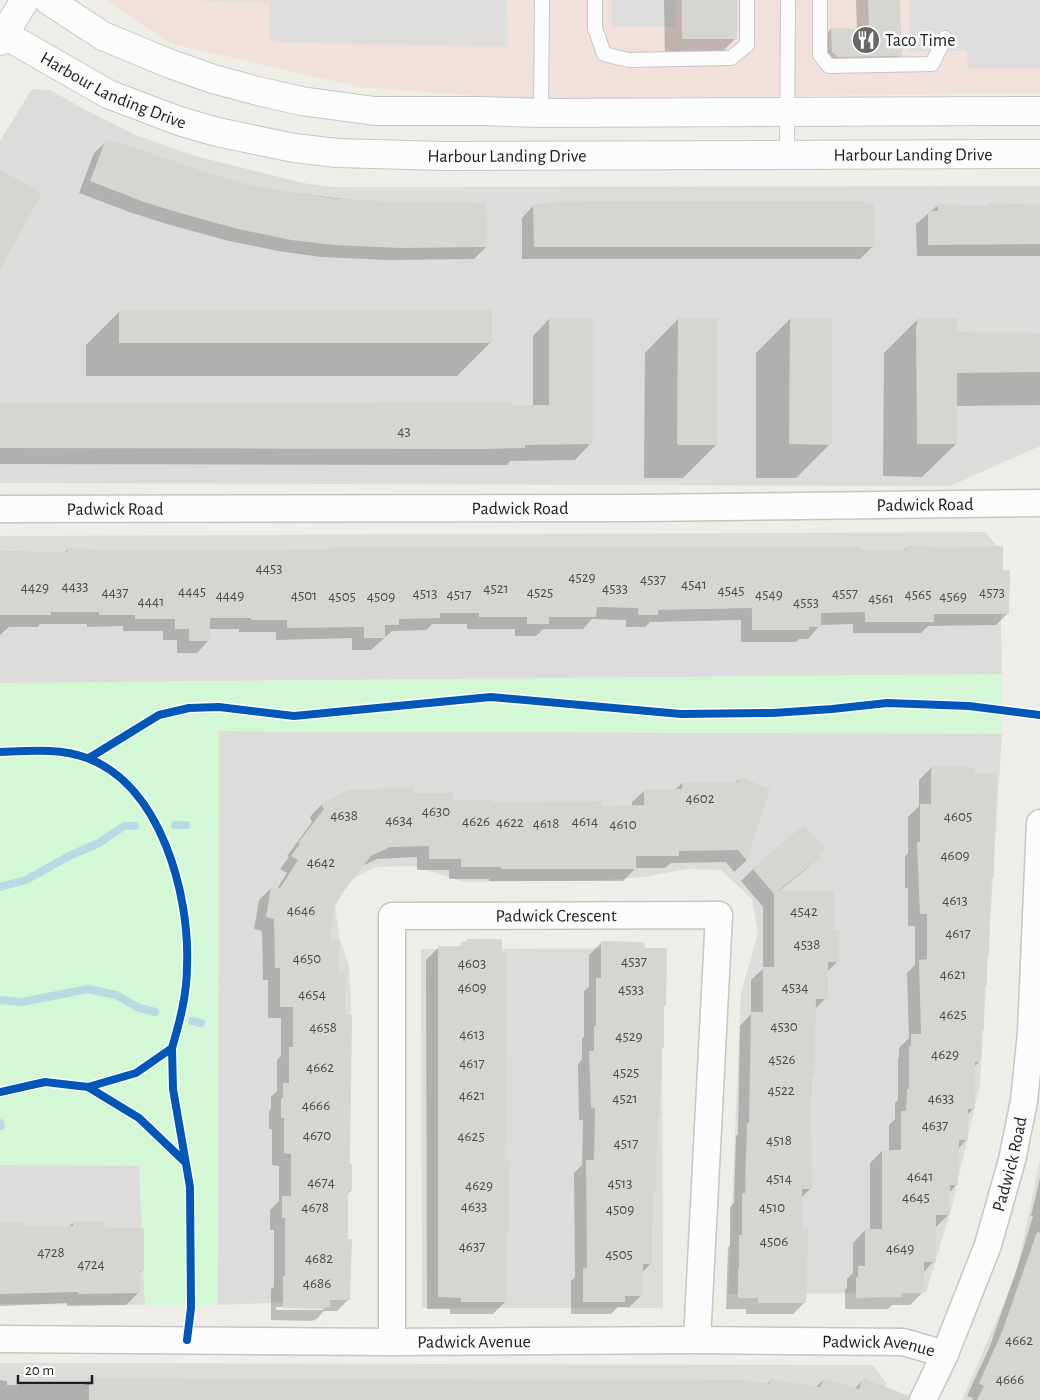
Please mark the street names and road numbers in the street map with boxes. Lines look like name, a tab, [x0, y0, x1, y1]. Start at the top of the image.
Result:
street label: Harbour Landing Drive	[37, 49, 188, 133]
street label: Harbour Landing Drive	[833, 146, 993, 165]
street label: Harbour Landing Drive	[427, 147, 587, 166]
street label: Padwick Road	[876, 496, 974, 515]
street label: Padwick Road	[471, 500, 569, 518]
street label: Padwick Road	[66, 501, 164, 519]
street label: Padwick Crescent	[495, 907, 617, 926]
street label: Padwick Road	[990, 1115, 1031, 1214]
street label: Padwick Avenue	[417, 1333, 531, 1352]
street label: Padwick Avenue	[822, 1333, 937, 1361]

